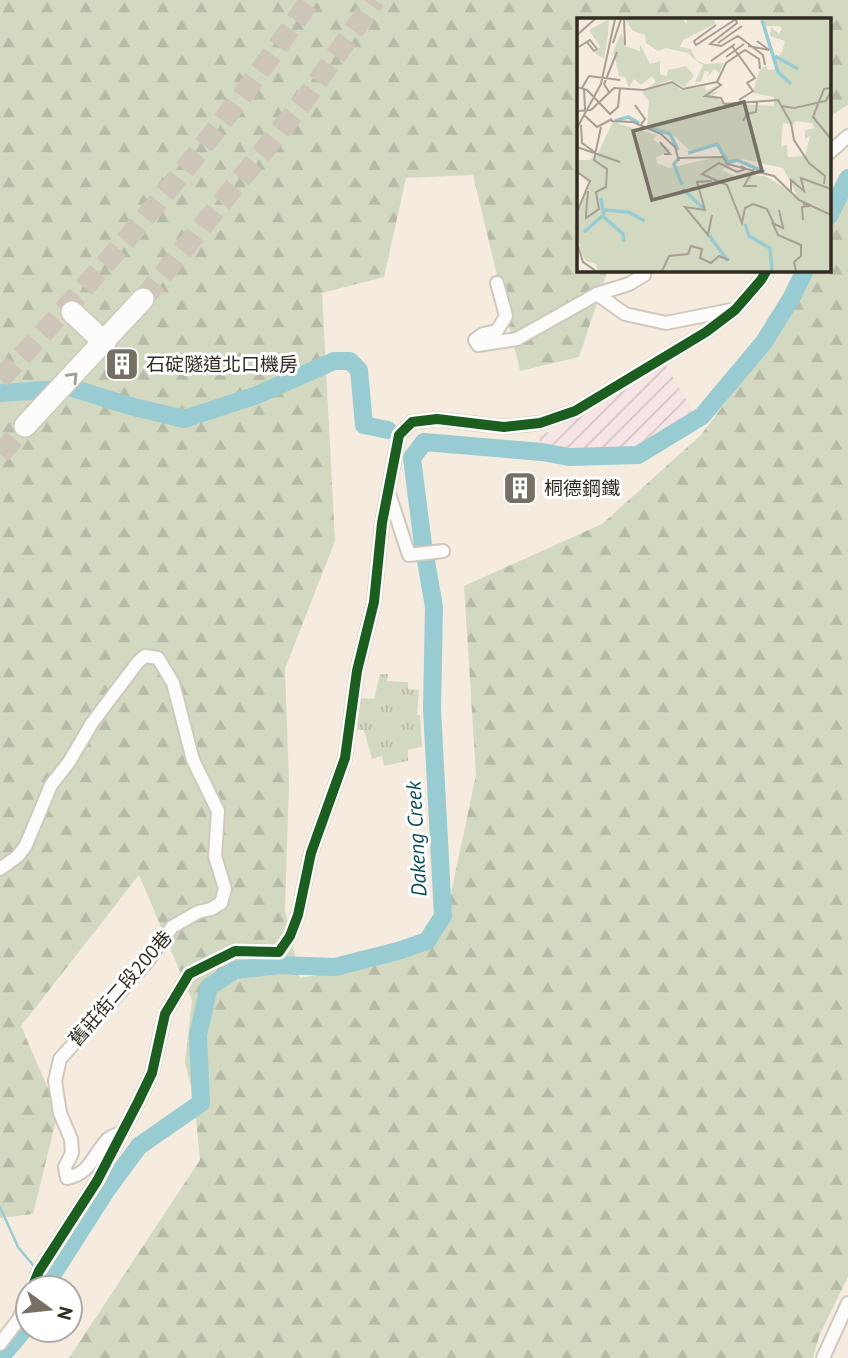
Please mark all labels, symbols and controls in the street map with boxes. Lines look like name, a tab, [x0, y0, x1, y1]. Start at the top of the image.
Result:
inset map	[577, 18, 830, 271]
building icon: 石碇隧道北口機房	[103, 345, 141, 383]
place label: 石碇隧道北口機房	[146, 352, 298, 376]
one-way arrow	[64, 372, 77, 385]
building icon: 桐德鋼鐵	[501, 469, 539, 507]
place label: 桐德鋼鐵	[544, 476, 620, 500]
water label: Dakeng Creek	[399, 779, 433, 897]
street label: 舊莊街二段200巷	[63, 925, 177, 1051]
north arrow	[14, 1274, 84, 1344]
text: N	[52, 1304, 79, 1323]

